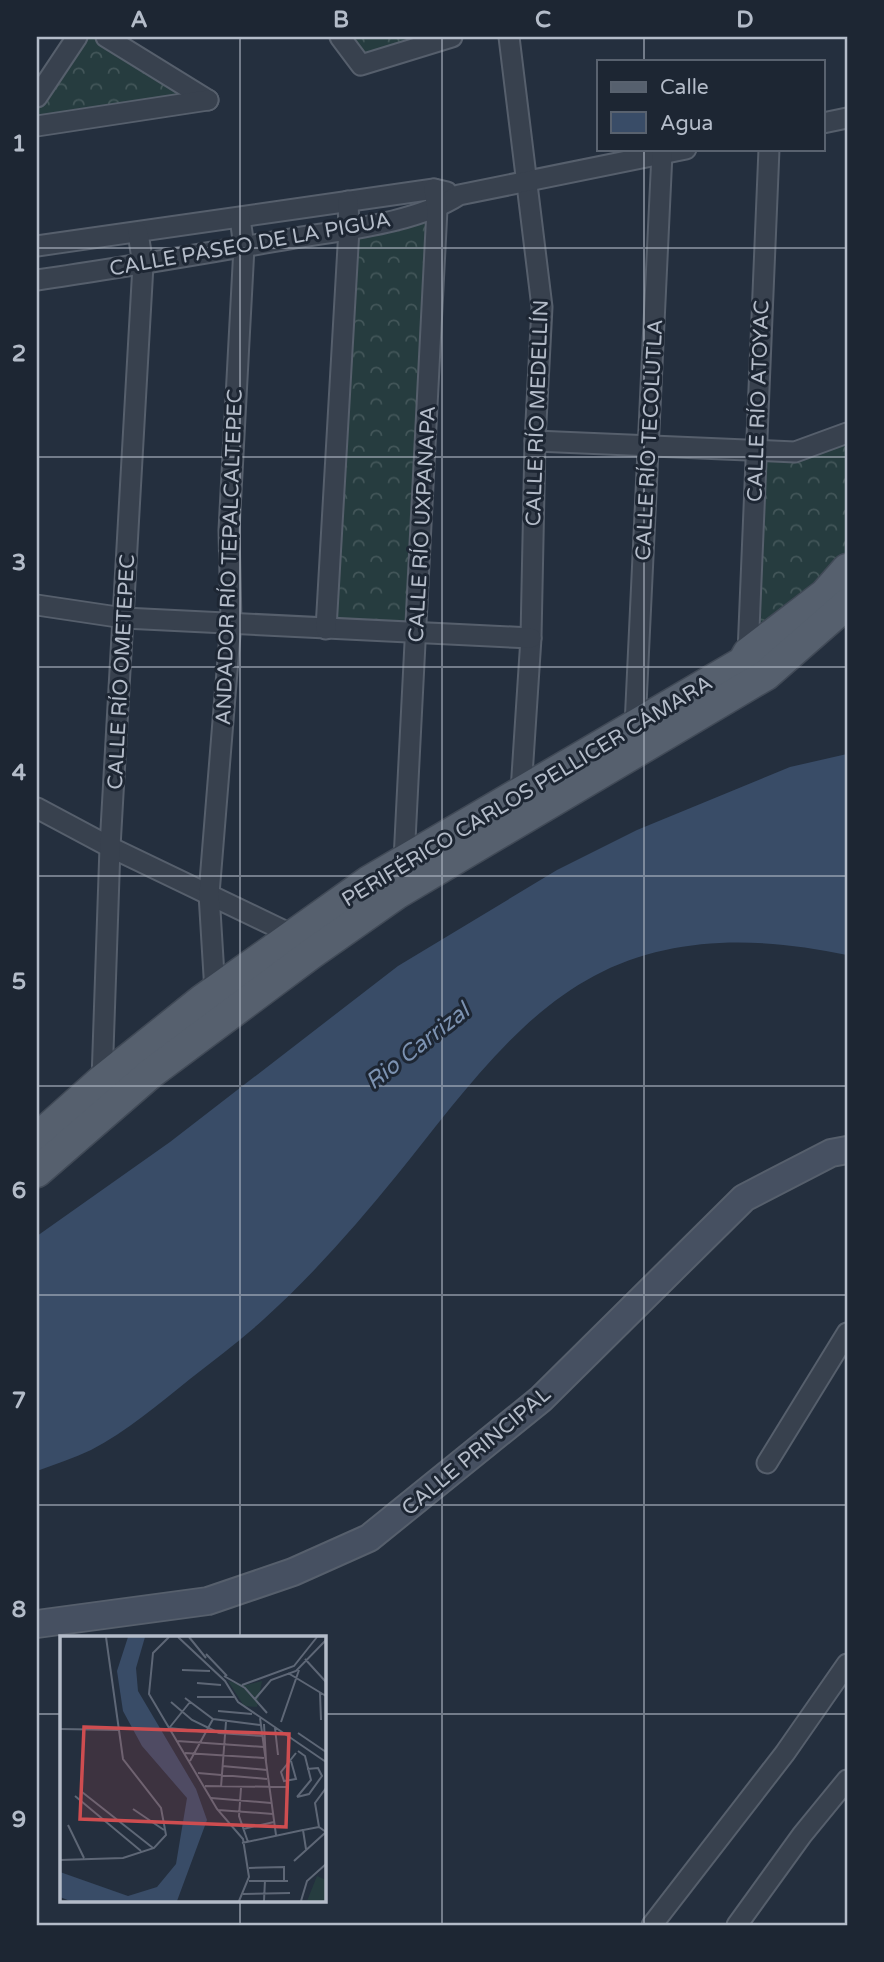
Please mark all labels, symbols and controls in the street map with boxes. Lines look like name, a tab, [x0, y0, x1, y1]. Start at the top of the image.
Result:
text: A	[130, 6, 148, 34]
text: B	[333, 6, 349, 34]
text: C	[535, 6, 551, 34]
text: D	[736, 6, 754, 34]
legend	[597, 60, 824, 150]
text: Calle	[660, 75, 709, 100]
text: Agua	[660, 111, 713, 136]
text: 1	[12, 130, 26, 158]
street label: CALLE PASEO DE LA PIGUA	[107, 207, 393, 282]
street label: CALLE RÍO MEDELLÍN	[521, 299, 554, 527]
street label: CALLE RÍO ATOYAC	[742, 300, 775, 502]
street label: CALLE RÍO TECOLUTLA	[631, 319, 668, 561]
text: 2	[12, 340, 26, 368]
street label: ANDADOR RÍO TEPALCALTEPEC	[211, 388, 248, 726]
street label: CALLE RÍO UXPANAPA	[404, 405, 441, 643]
text: 3	[12, 549, 26, 577]
street label: CALLE RÍO OMETEPEC	[103, 554, 140, 790]
street label: PERIFÉRICO CARLOS PELLICER CÁMARA	[337, 671, 717, 912]
text: 4	[12, 759, 27, 787]
text: 5	[12, 968, 26, 996]
water label: Rio Carrizal	[360, 996, 477, 1096]
text: 6	[12, 1177, 26, 1205]
street label: CALLE PRINCIPAL	[397, 1382, 556, 1521]
text: 7	[12, 1387, 26, 1415]
text: 8	[12, 1596, 26, 1624]
inset map	[60, 1636, 326, 1902]
text: 9	[12, 1806, 26, 1834]

